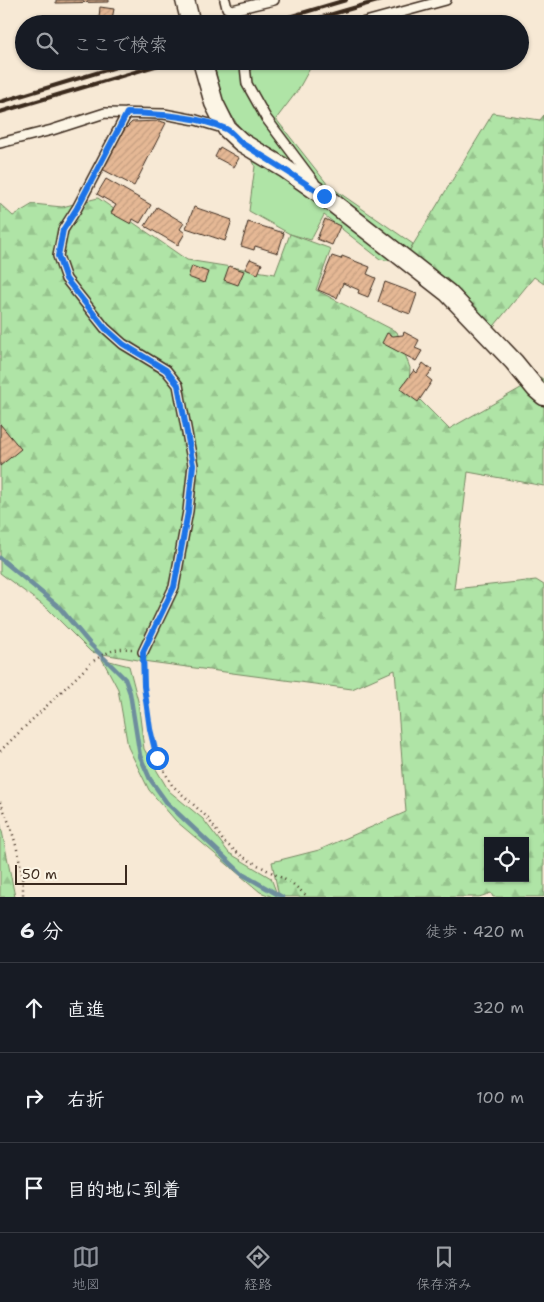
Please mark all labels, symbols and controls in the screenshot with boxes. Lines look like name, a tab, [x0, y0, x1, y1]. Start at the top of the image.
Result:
search box	[15, 15, 529, 70]
icon: search	[33, 29, 61, 57]
text: ここで検索	[73, 32, 168, 57]
route end	[313, 185, 336, 208]
route start	[146, 747, 169, 770]
map controls	[484, 837, 529, 882]
button: locate	[484, 837, 529, 882]
scale bar	[15, 862, 128, 885]
text: 50 m	[22, 865, 57, 883]
text: 6 分	[20, 917, 63, 945]
text: 徒歩 · 420 m	[425, 921, 524, 942]
icon: ahead	[20, 994, 48, 1022]
text: 直進	[67, 997, 105, 1022]
text: 320 m	[473, 997, 524, 1018]
icon: right	[20, 1084, 48, 1112]
text: 右折	[67, 1087, 105, 1112]
text: 100 m	[476, 1087, 524, 1108]
icon: arrive	[20, 1174, 48, 1202]
text: 目的地に到着	[67, 1177, 181, 1202]
tab: 地図	[72, 1243, 100, 1293]
tab: 経路	[244, 1243, 272, 1293]
tab: 保存済み	[416, 1243, 472, 1293]

